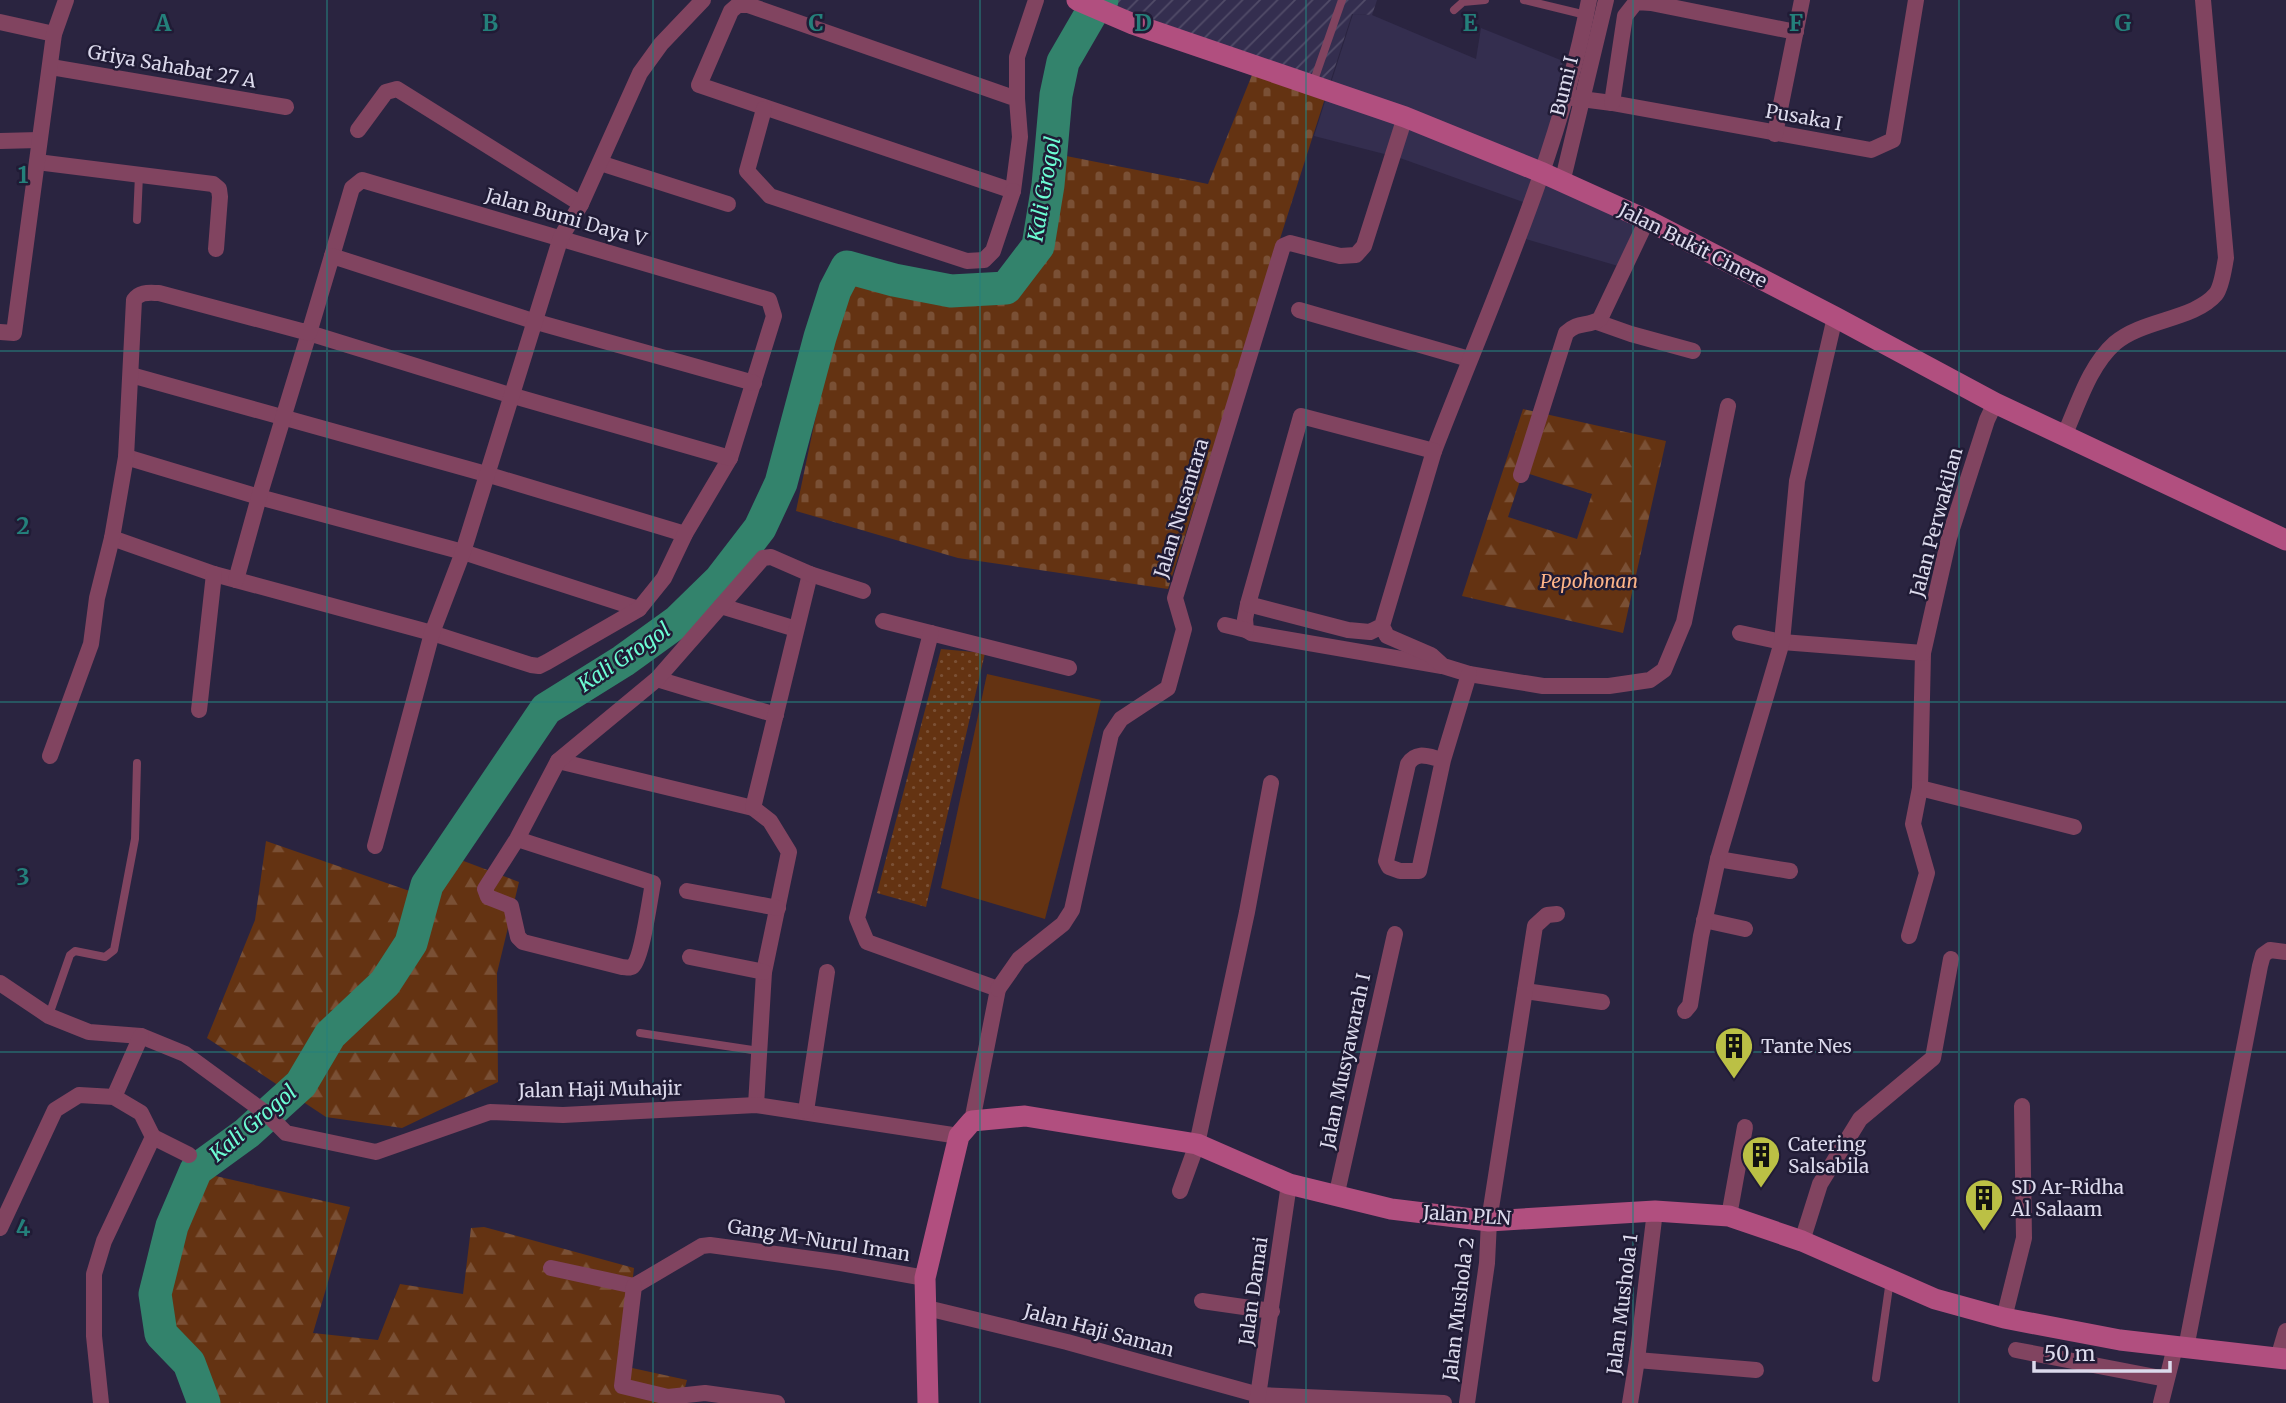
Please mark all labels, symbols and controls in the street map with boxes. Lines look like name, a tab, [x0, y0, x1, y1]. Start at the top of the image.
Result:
text: A	[154, 8, 172, 37]
text: B	[482, 8, 498, 37]
text: C	[808, 8, 824, 37]
text: D	[1134, 8, 1152, 37]
text: E	[1462, 8, 1478, 37]
text: F	[1789, 8, 1803, 37]
text: G	[2115, 8, 2132, 37]
street label: Griya Sahabat 27 A	[86, 39, 259, 93]
street label: Bumi I	[1545, 53, 1583, 119]
street label: Pusaka I	[1764, 98, 1844, 136]
water label: Kali Grogol	[1021, 135, 1066, 244]
text: 1	[18, 160, 29, 189]
street label: Jalan Bumi Daya V	[482, 182, 651, 252]
street label: Jalan Bukit Cinere	[1614, 197, 1771, 293]
street label: Jalan Nusantara	[1148, 435, 1214, 582]
street label: Jalan Perwakilan	[1904, 444, 1968, 600]
text: 2	[16, 511, 30, 540]
park label: Pepohonan	[1540, 569, 1638, 593]
water label: Kali Grogol	[572, 616, 675, 698]
text: 3	[16, 862, 30, 891]
street label: Jalan Musyawarah I	[1314, 971, 1375, 1152]
building icon: Tante Nes	[1713, 1025, 1755, 1080]
place label: Tante Nes	[1761, 1034, 1852, 1058]
street label: Jalan Haji Muhajir	[517, 1076, 683, 1102]
water label: Kali Grogol	[203, 1079, 302, 1168]
place label: Catering Salsabila	[1788, 1132, 1869, 1178]
building icon: Catering Salsabila	[1740, 1134, 1782, 1189]
place label: SD Ar-Ridha Al Salaam	[2010, 1175, 2124, 1221]
building icon: SD Ar-Ridha Al Salaam	[1963, 1177, 2005, 1232]
street label: Jalan PLN	[1421, 1200, 1512, 1230]
text: 4	[16, 1213, 31, 1242]
street label: Gang M-Nurul Iman	[726, 1214, 912, 1266]
street label: Jalan Mushola 1	[1601, 1232, 1643, 1377]
street label: Jalan Damai	[1233, 1235, 1273, 1348]
street label: Jalan Mushola 2	[1437, 1236, 1479, 1383]
street label: Jalan Haji Saman	[1020, 1298, 1177, 1362]
scale bar	[2034, 1330, 2170, 1374]
text: 50 m	[2044, 1340, 2095, 1367]

